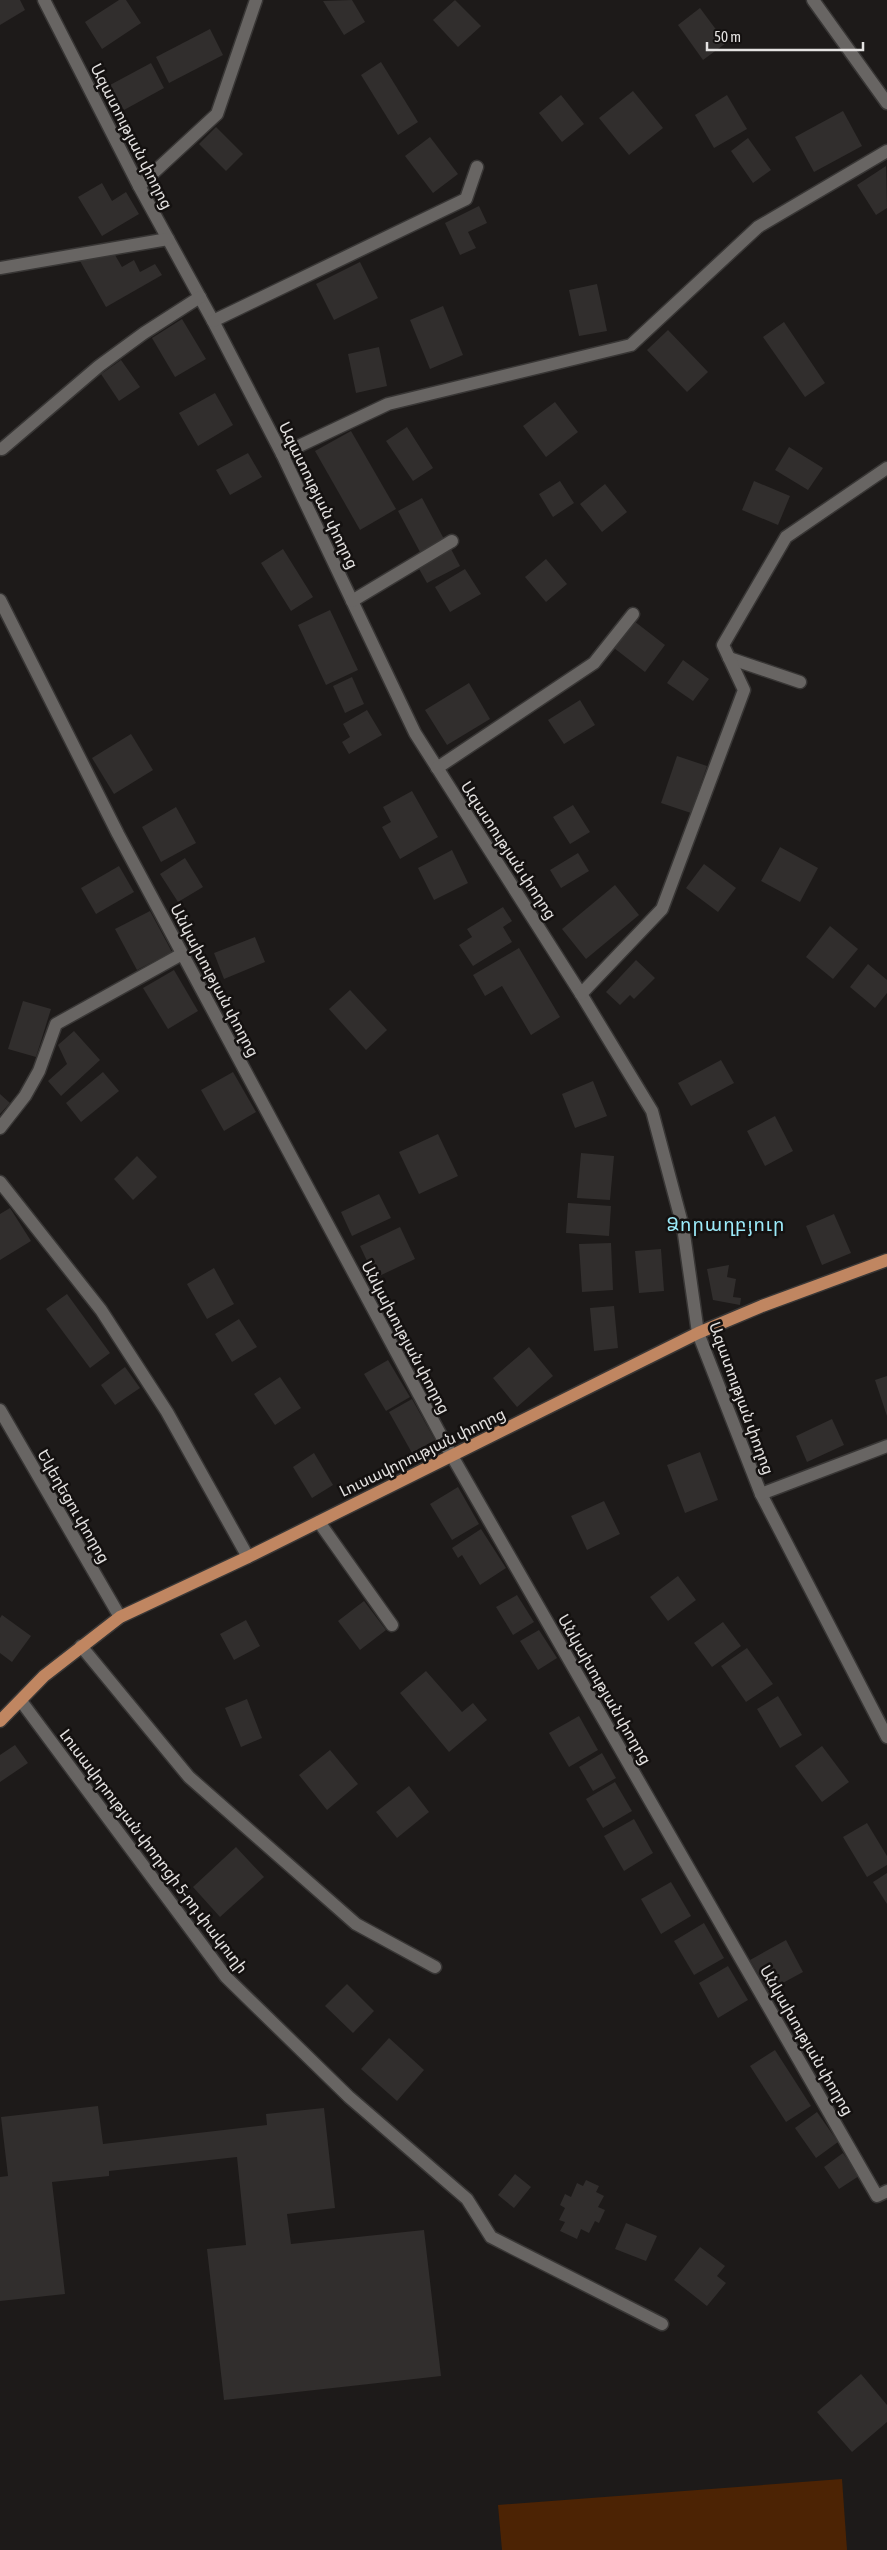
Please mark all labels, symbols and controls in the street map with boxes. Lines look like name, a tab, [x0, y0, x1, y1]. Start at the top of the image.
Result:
scale bar	[707, 20, 863, 52]
text: 50 m	[714, 28, 741, 45]
street label: Ազատության փողոց	[87, 60, 177, 212]
street label: Ազատության փողոց	[275, 419, 362, 572]
street label: Ազատության փողոց	[457, 778, 560, 923]
street label: Անկախության փողոց	[166, 900, 263, 1060]
district label: Ձորաղբյուր	[667, 1213, 785, 1236]
street label: Անկախության փողոց	[357, 1257, 454, 1417]
street label: Ազատության փողոց	[705, 1319, 778, 1477]
street label: Լուսավորության փողոց	[336, 1404, 508, 1501]
street label: Եկեղեցու փողոց	[33, 1446, 114, 1567]
street label: Անկախության փողոց	[554, 1611, 655, 1768]
street label: Լուսավորության փողոցի 5-րդ փակուղի	[56, 1725, 252, 1977]
street label: Անկախության փողոց	[756, 1962, 857, 2119]

